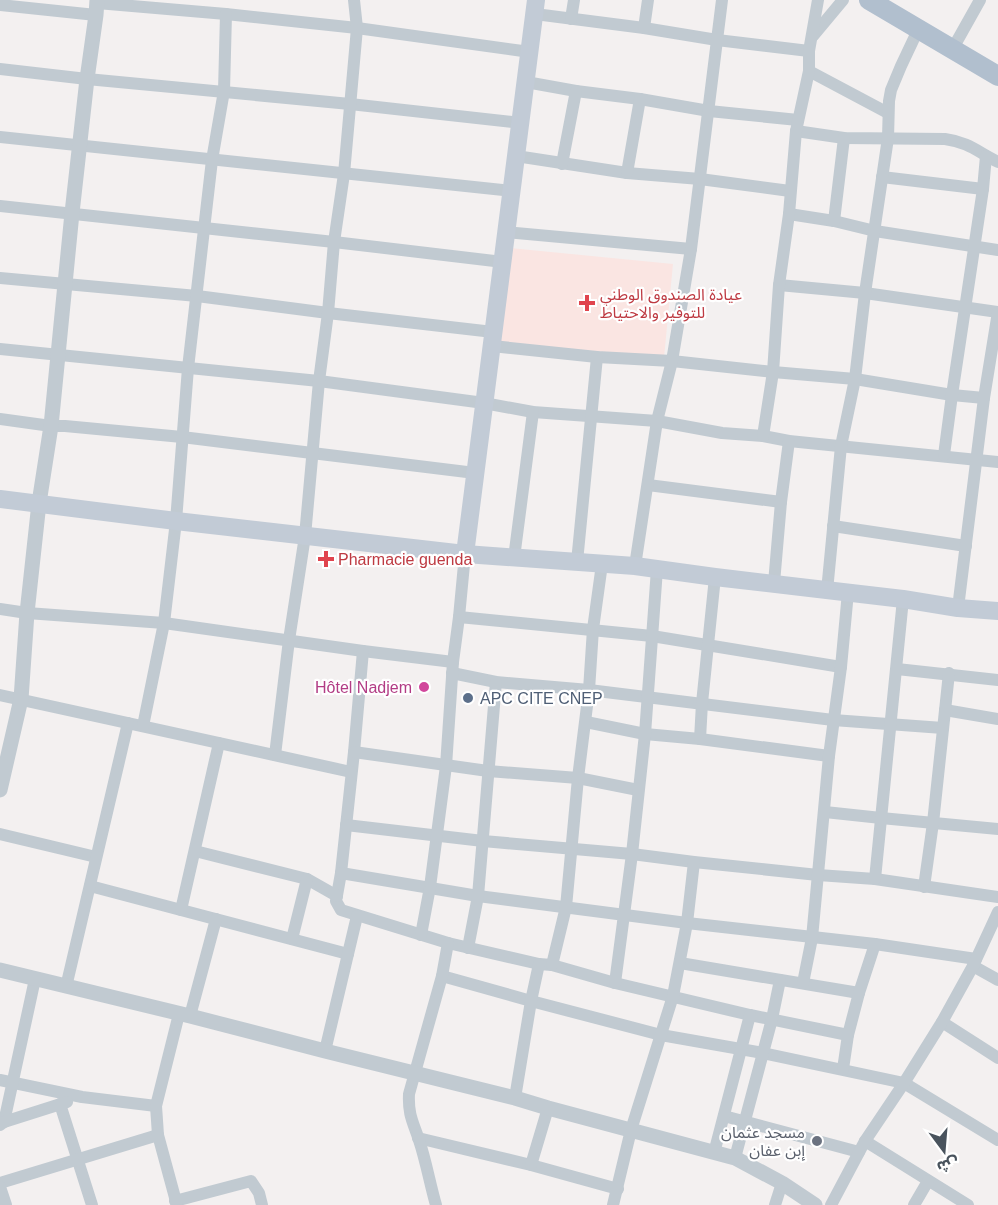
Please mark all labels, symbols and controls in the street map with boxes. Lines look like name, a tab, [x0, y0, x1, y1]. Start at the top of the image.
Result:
place label: عيادة الصندوق الوطني للتوفير والاحتياط	[600, 286, 742, 322]
marker: عيادة الصندوق الوطني للتوفير والاحتياط	[578, 294, 596, 312]
place label: Pharmacie guenda	[338, 551, 472, 568]
marker: Pharmacie guenda	[319, 552, 333, 566]
place label: Hôtel Nadjem	[315, 679, 412, 696]
marker: Hôtel Nadjem	[417, 680, 431, 694]
place label: APC CITE CNEP	[480, 690, 603, 707]
marker: APC CITE CNEP	[461, 691, 475, 705]
north arrow	[914, 1121, 974, 1181]
place label: مسجد عثمان إبن عفان	[721, 1124, 806, 1161]
marker: مسجد عثمان إبن عفان	[810, 1134, 824, 1148]
text: ش	[935, 1153, 961, 1176]

